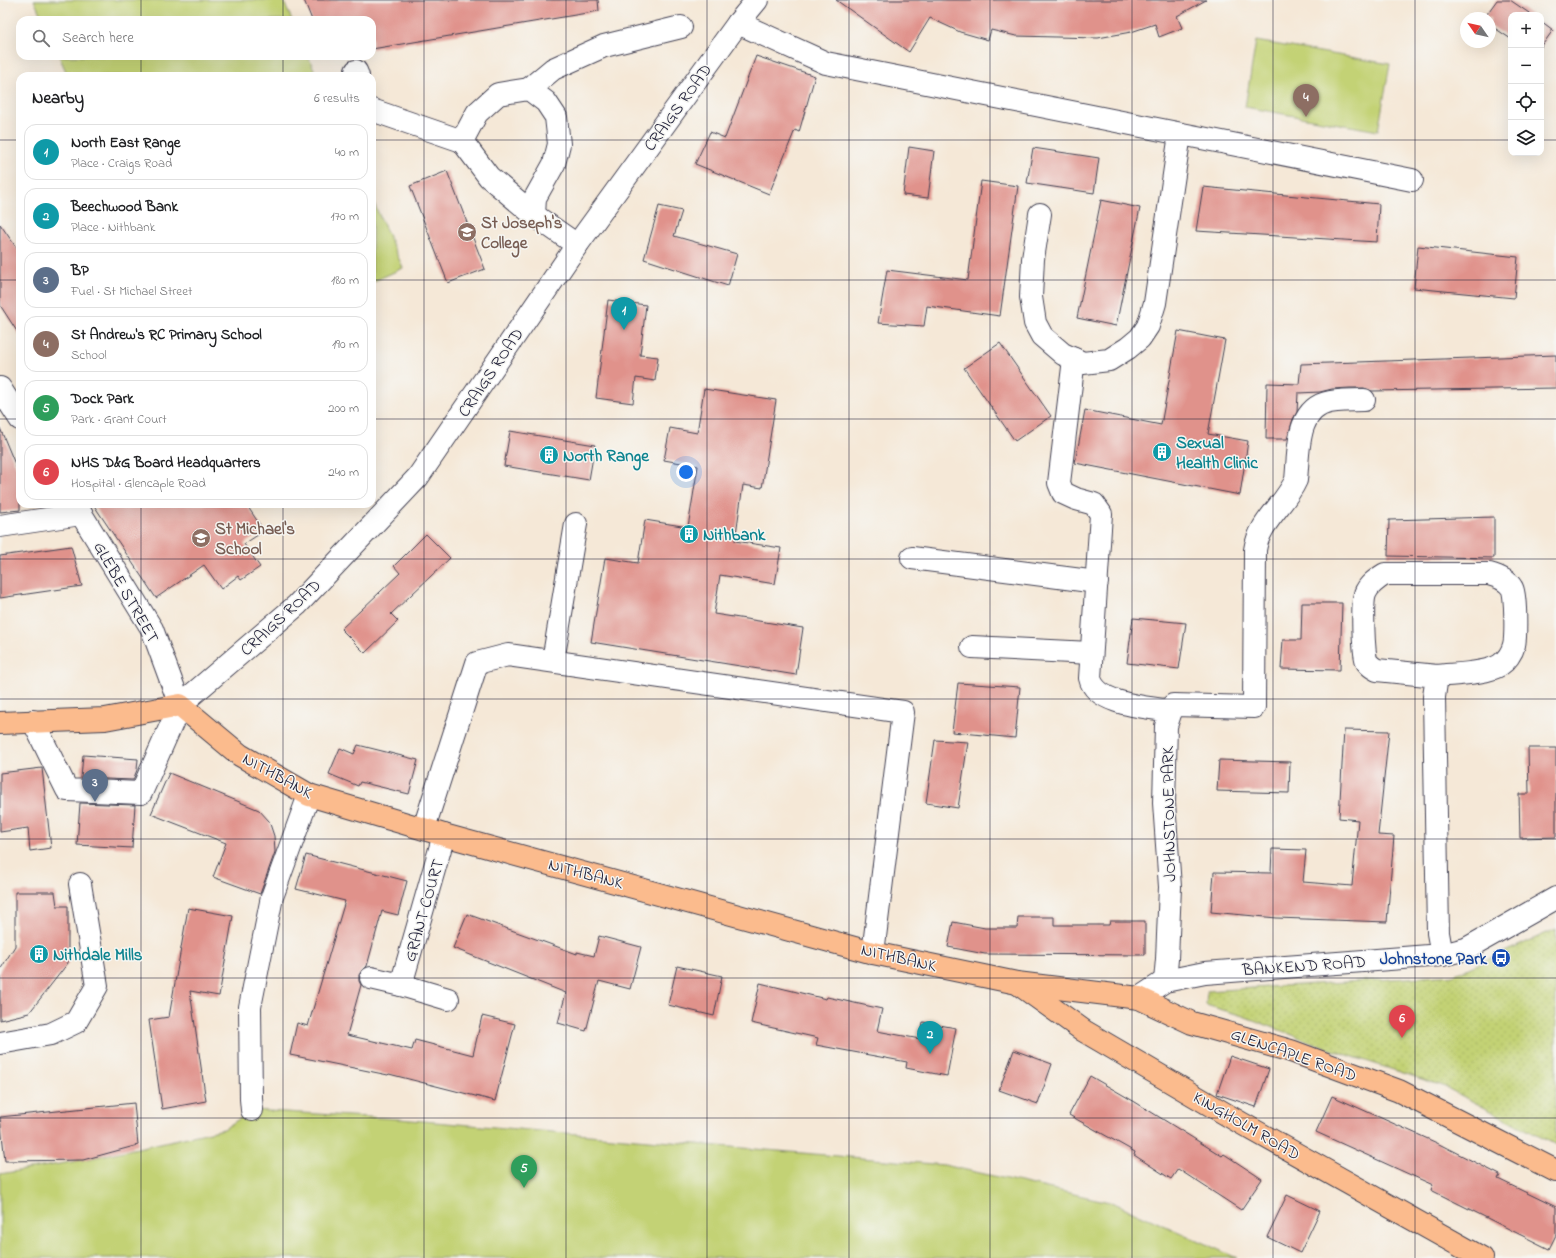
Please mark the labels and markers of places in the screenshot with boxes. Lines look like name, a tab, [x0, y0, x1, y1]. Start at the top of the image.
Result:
pin: 4	[1293, 84, 1319, 117]
place label: St Joseph's College	[481, 211, 563, 258]
school or university icon: St Joseph's College	[456, 221, 478, 243]
pin: 1	[611, 297, 637, 330]
place label: Sexual Health Clinic	[1176, 431, 1258, 476]
building icon: Sexual Health Clinic	[1151, 441, 1173, 463]
building icon: North Range	[538, 444, 560, 466]
place label: North Range	[563, 444, 650, 471]
place label: St Michael's School	[215, 517, 295, 562]
building icon: Nithbank	[678, 523, 700, 545]
place label: Nithbank	[703, 523, 766, 548]
school or university icon: St Michael's School	[190, 527, 212, 549]
pin: 3	[82, 769, 108, 802]
building icon: Nithdale Mills	[28, 943, 50, 965]
place label: Nithdale Mills	[53, 943, 143, 968]
place label: Johnstone Park	[1380, 947, 1488, 972]
bus stop icon: Johnstone Park	[1490, 947, 1512, 969]
pin: 6	[1389, 1005, 1415, 1038]
pin: 2	[917, 1021, 943, 1054]
pin: 5	[511, 1155, 537, 1188]

